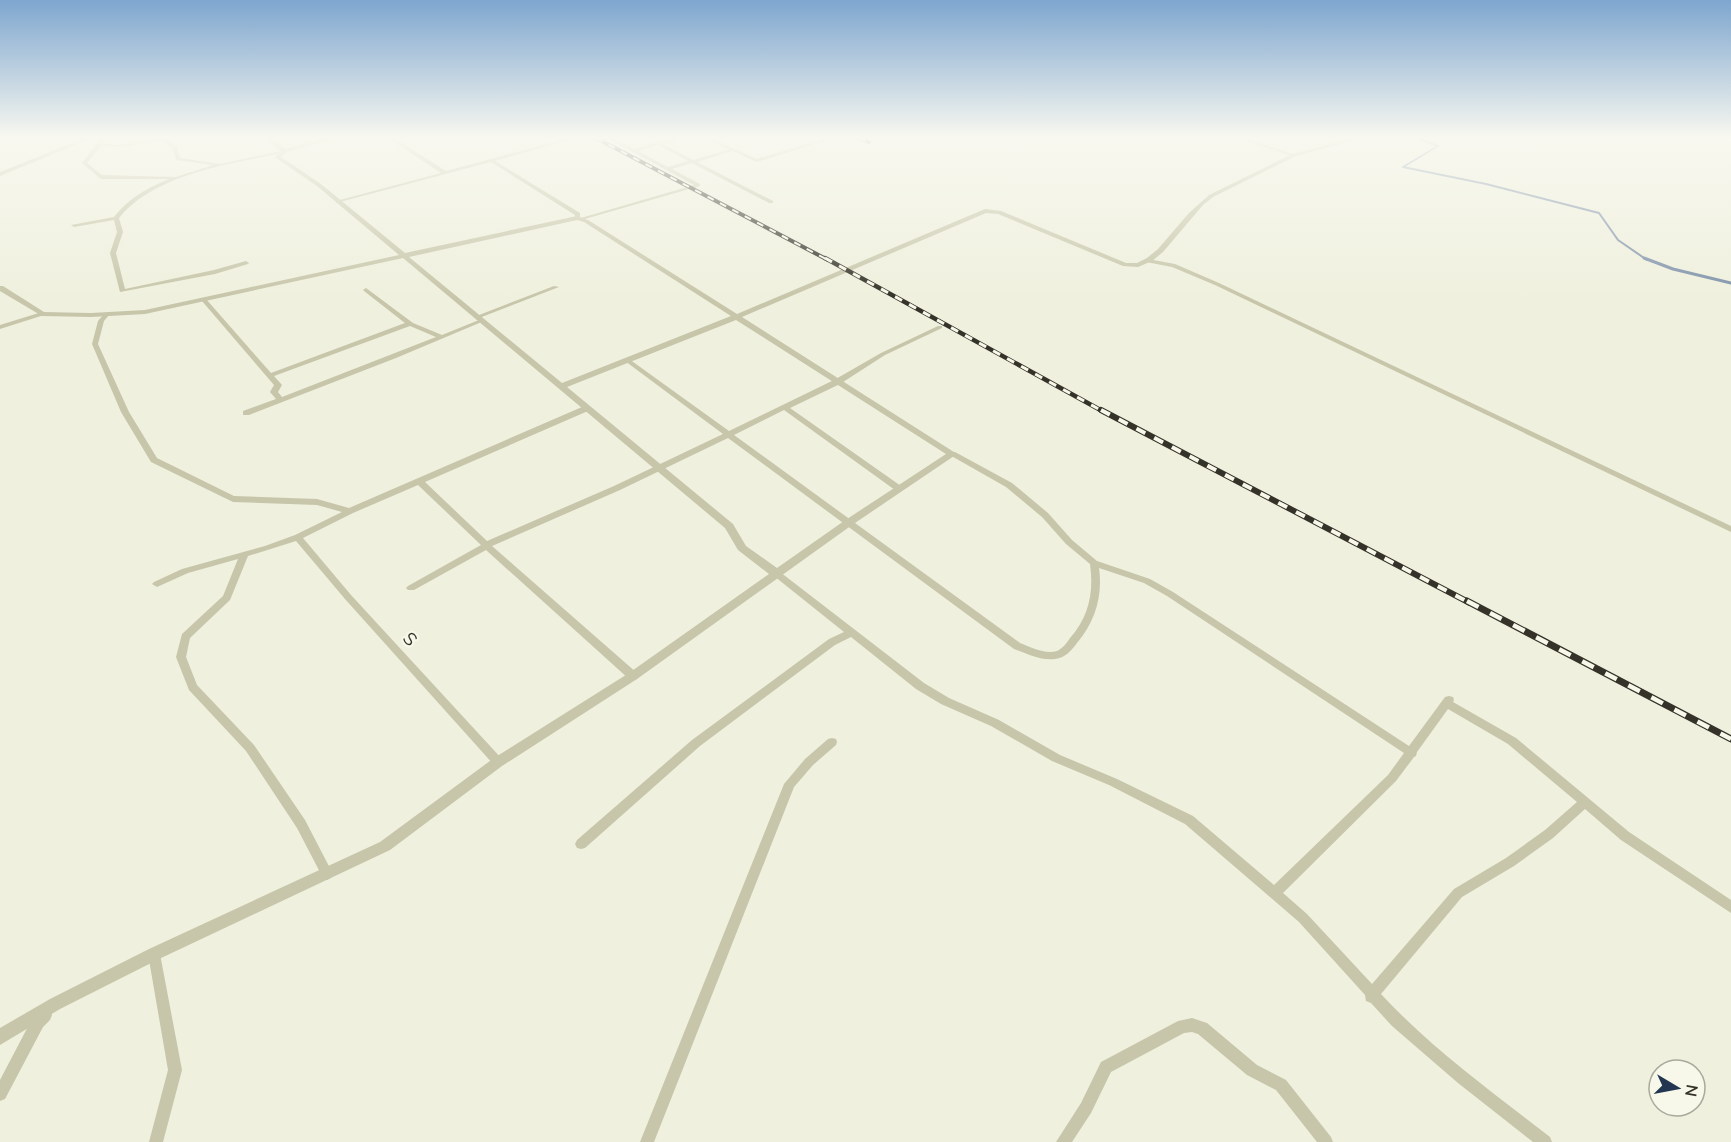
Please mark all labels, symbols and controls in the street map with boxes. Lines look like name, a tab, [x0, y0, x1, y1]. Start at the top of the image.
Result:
street label: S	[397, 627, 423, 651]
north arrow	[1647, 1058, 1707, 1118]
text: N	[1679, 1083, 1703, 1098]

